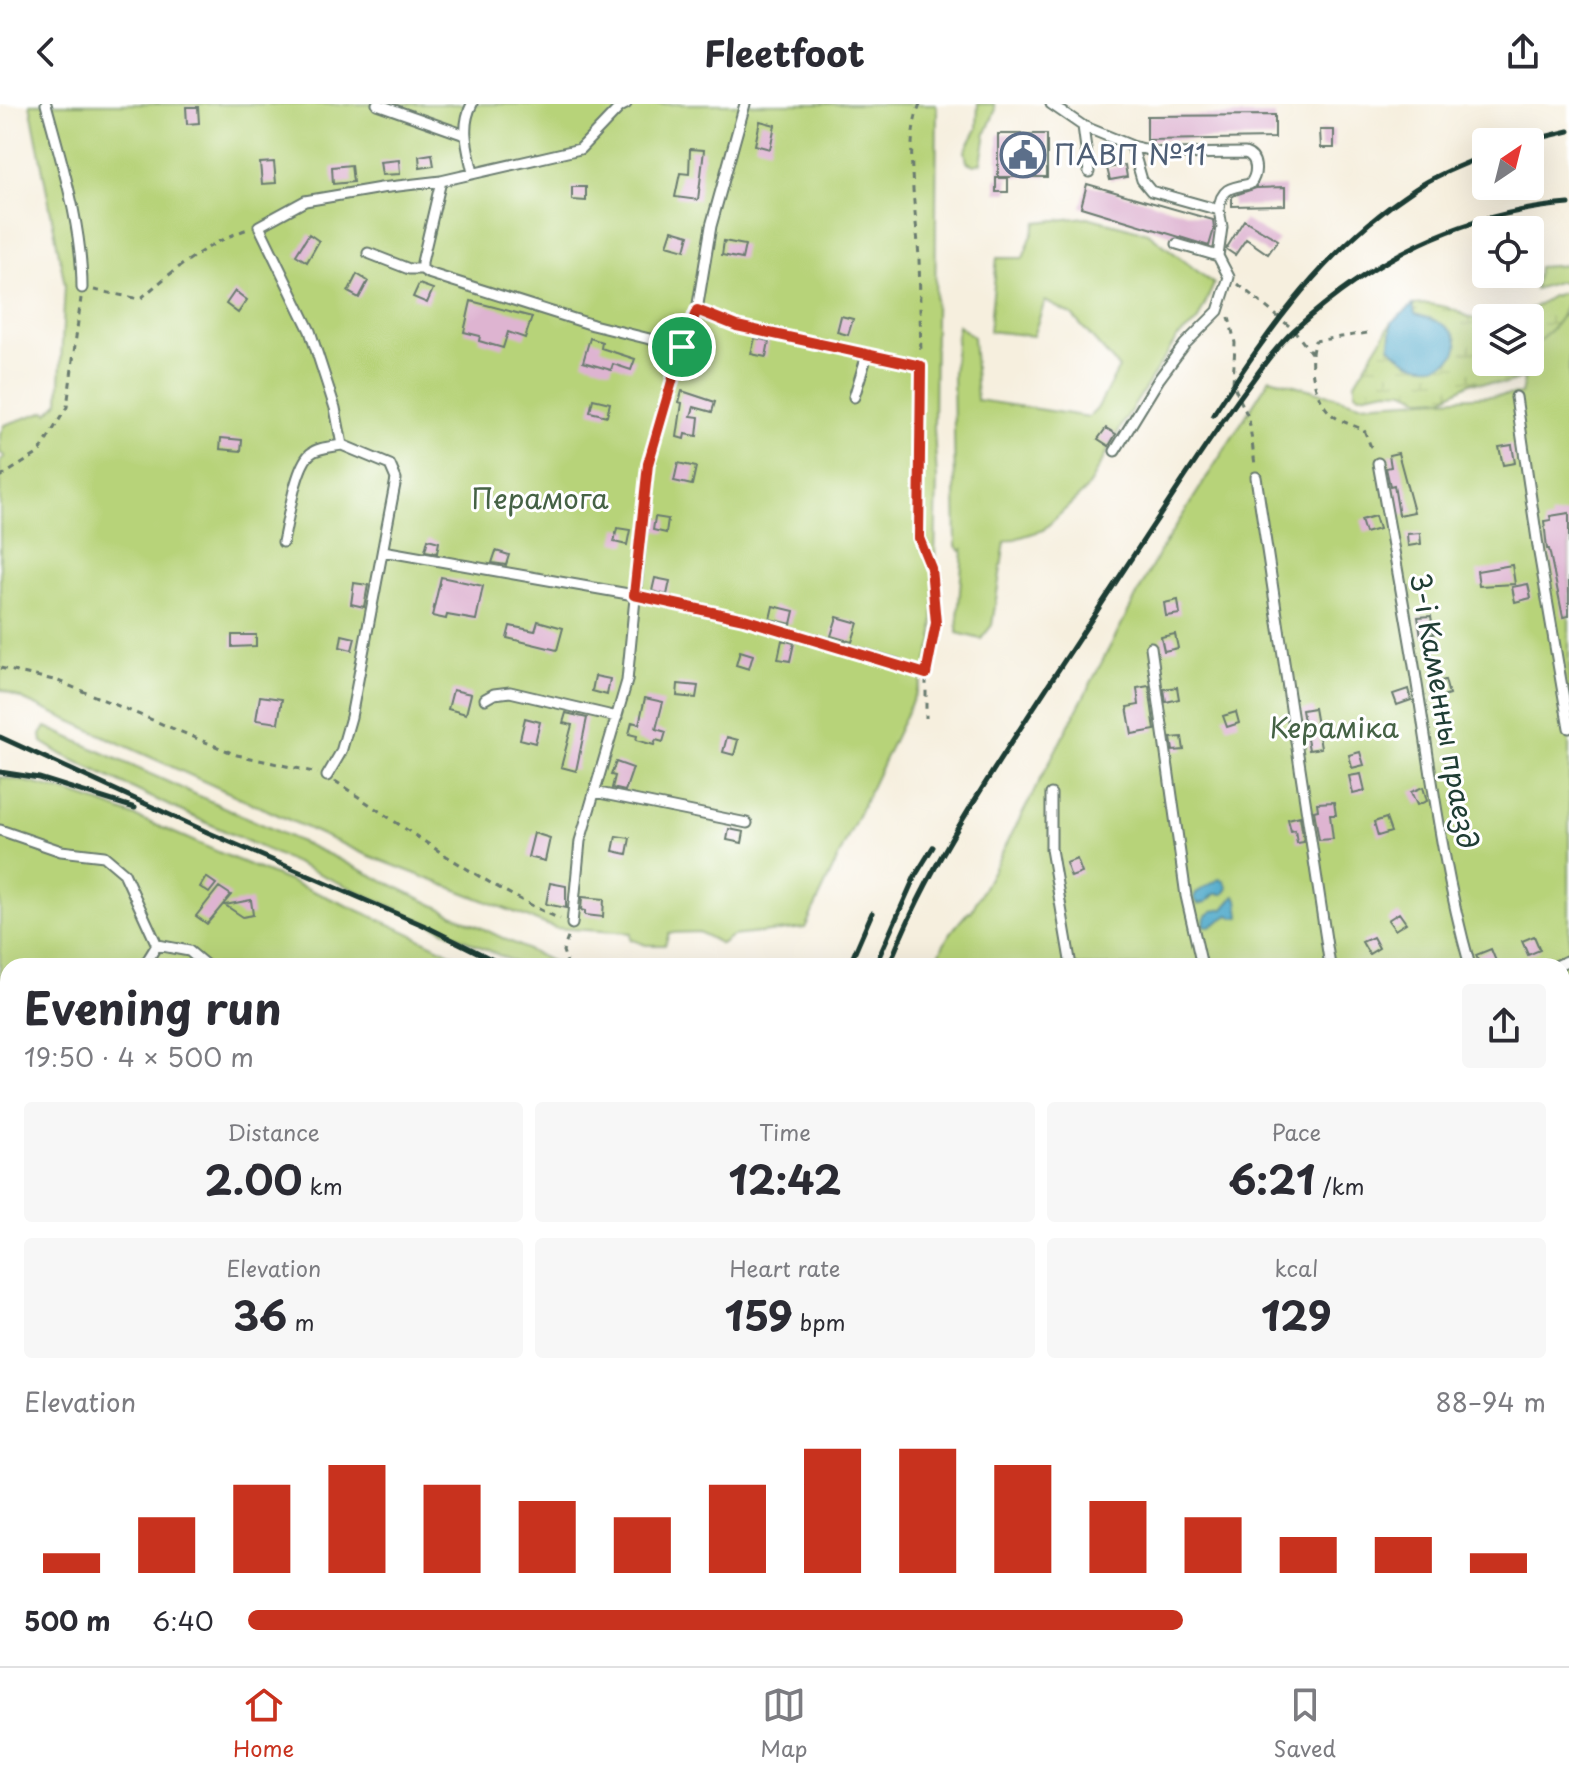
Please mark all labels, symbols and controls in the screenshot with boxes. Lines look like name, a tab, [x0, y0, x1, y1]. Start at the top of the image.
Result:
text: Fleetfoot	[704, 25, 865, 79]
icon: back	[24, 30, 68, 74]
icon: share	[1501, 30, 1545, 74]
north arrow	[1472, 128, 1544, 200]
map controls	[1472, 128, 1544, 376]
public building icon: ПАВП №11	[999, 131, 1047, 179]
place label: ПАВП №11	[1054, 132, 1206, 175]
button: locate	[1472, 216, 1544, 288]
button: layers	[1472, 304, 1544, 376]
pin	[648, 313, 716, 381]
icon: arrive	[660, 325, 704, 369]
park label: Перамога	[471, 476, 609, 519]
street label: 3-і Каменны праезд	[1400, 569, 1491, 852]
park label: Кераміка	[1269, 705, 1399, 748]
text: Evening run	[24, 974, 282, 1040]
button: share	[1462, 984, 1546, 1068]
text: 19:50 · 4 × 500 m	[24, 1037, 254, 1076]
text: Distance	[228, 1115, 320, 1148]
text: Time	[759, 1115, 811, 1148]
text: Pace	[1272, 1115, 1321, 1148]
text: 2.00	[205, 1148, 302, 1209]
text: 12:42	[728, 1148, 842, 1209]
text: 6:21	[1228, 1148, 1315, 1209]
text: km	[302, 1169, 343, 1202]
text: /km	[1315, 1169, 1365, 1202]
text: Elevation	[226, 1251, 321, 1284]
text: Heart rate	[729, 1251, 841, 1284]
text: kcal	[1274, 1251, 1318, 1284]
text: 36	[233, 1284, 287, 1345]
text: 159	[725, 1284, 793, 1345]
text: 129	[1261, 1284, 1332, 1345]
text: m	[287, 1305, 314, 1338]
text: bpm	[793, 1305, 845, 1338]
text: Elevation	[24, 1382, 136, 1421]
text: 88–94 m	[1436, 1382, 1546, 1421]
text: 500 m	[24, 1601, 110, 1640]
text: 6:40	[152, 1601, 214, 1640]
tab: Home	[233, 1683, 294, 1764]
tab: Map	[760, 1683, 807, 1764]
tab: Saved	[1273, 1683, 1336, 1764]

